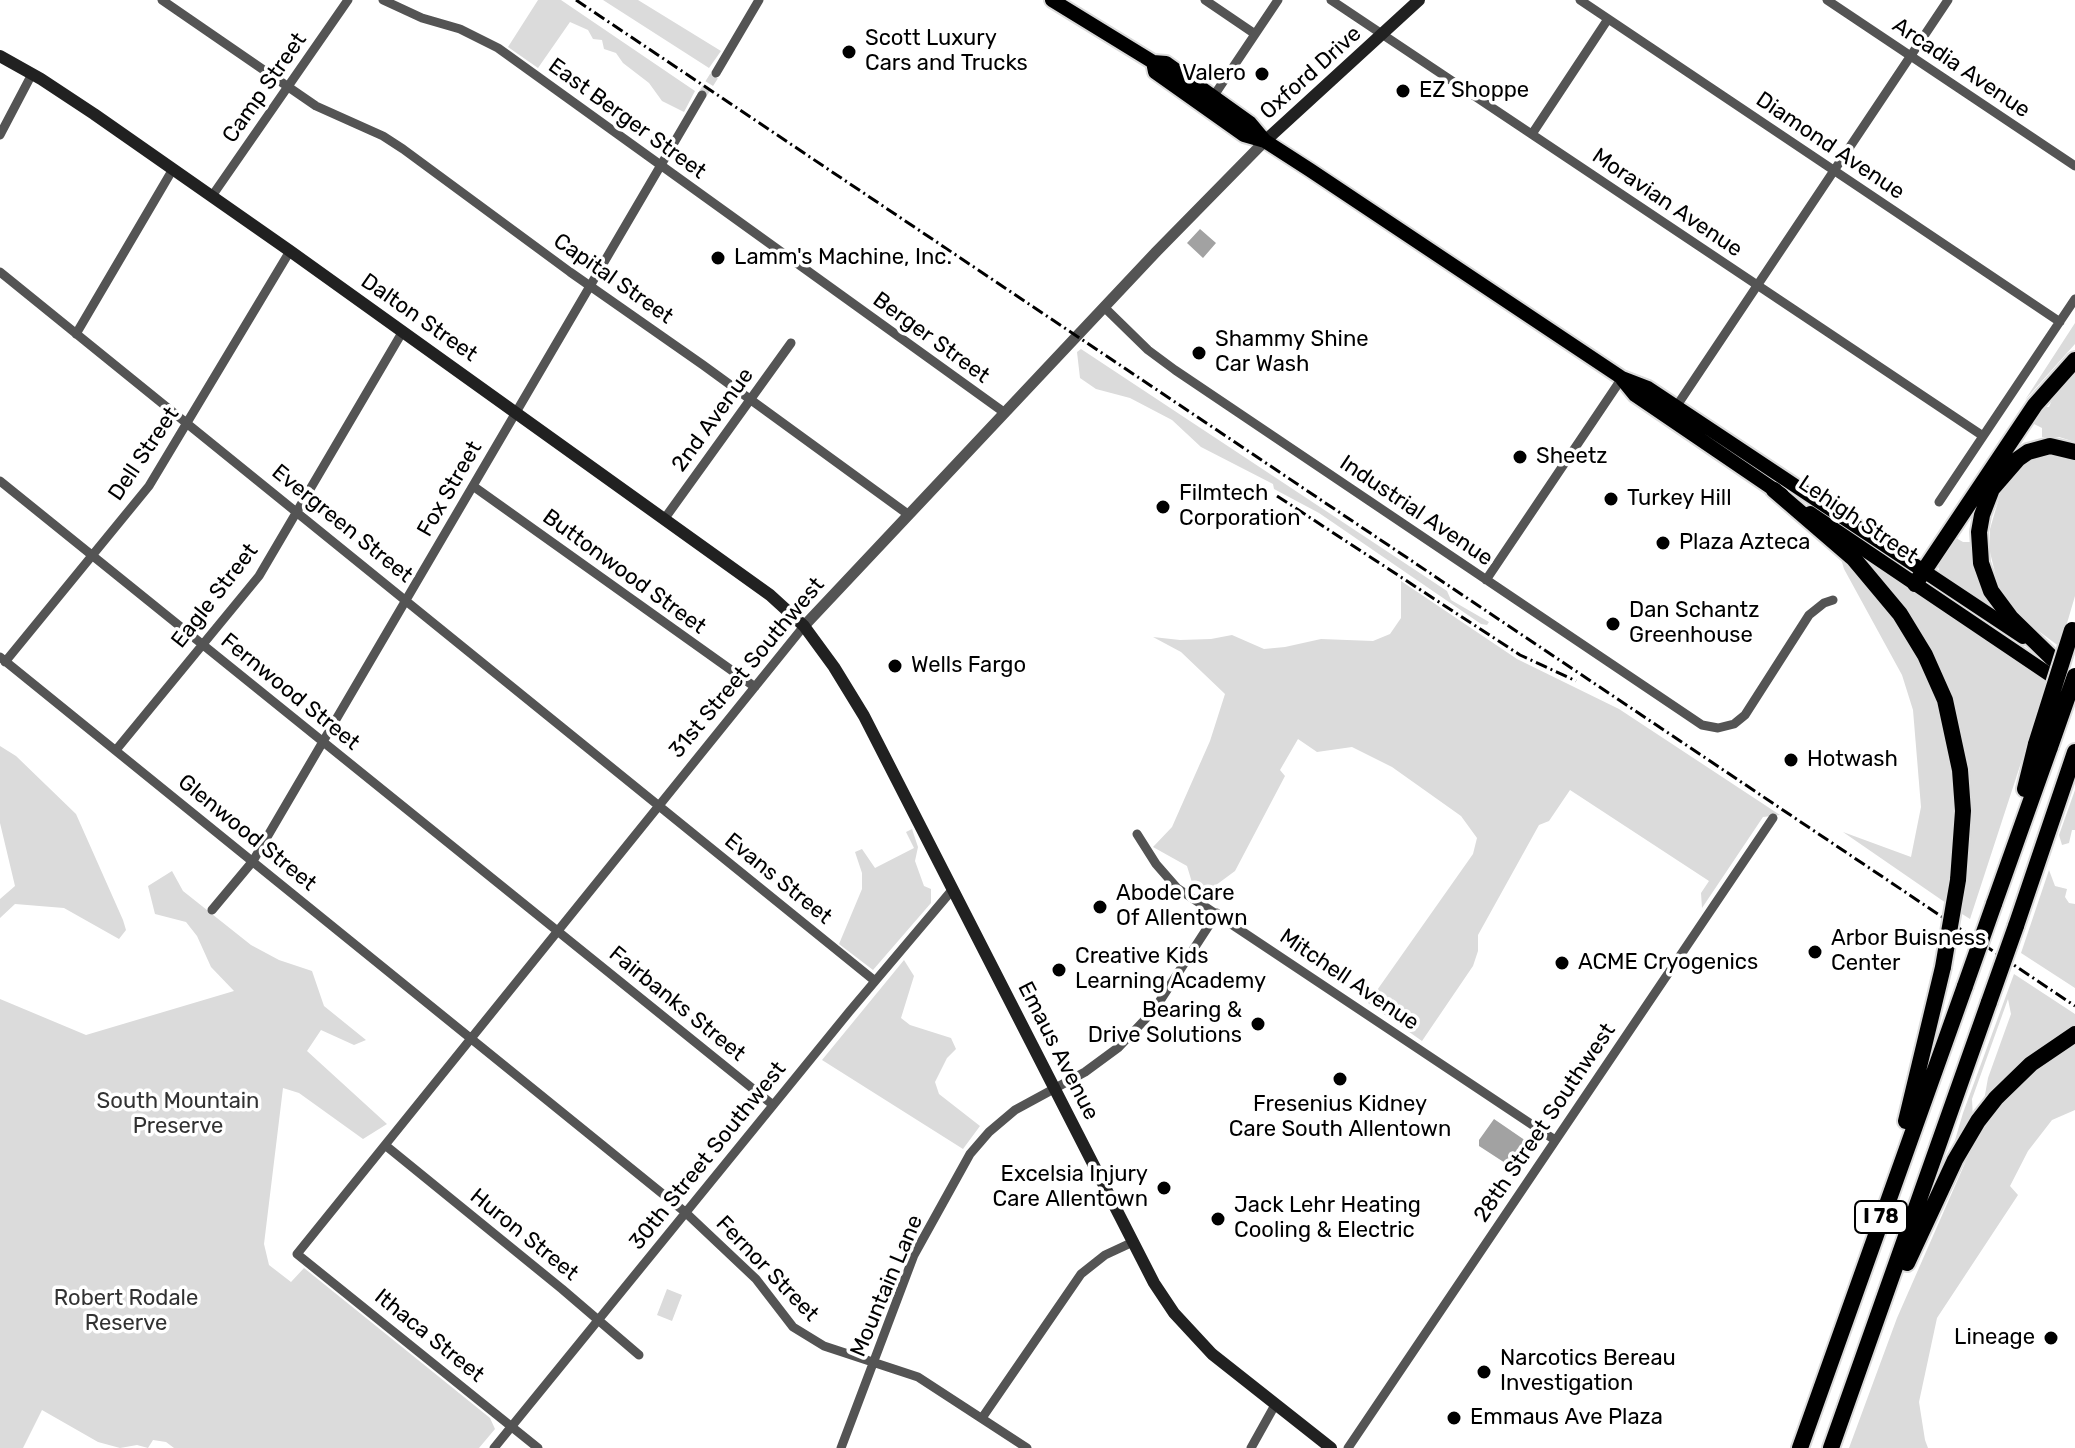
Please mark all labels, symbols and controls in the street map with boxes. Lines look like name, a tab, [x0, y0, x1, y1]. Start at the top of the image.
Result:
street label: Arcadia Avenue	[1887, 12, 2035, 124]
street label: Oxford Drive	[1255, 21, 1367, 125]
place label: Scott Luxury Cars and Trucks	[865, 26, 1028, 78]
street label: Camp Street	[217, 28, 313, 148]
marker: Scott Luxury Cars and Trucks	[840, 43, 858, 61]
street label: East Berger Street	[543, 53, 711, 185]
place label: Valero	[1182, 61, 1246, 87]
marker: Valero	[1253, 65, 1271, 83]
place label: EZ Shoppe	[1419, 78, 1529, 104]
marker: EZ Shoppe	[1394, 82, 1412, 100]
street label: Diamond Avenue	[1751, 86, 1909, 206]
street label: Moravian Avenue	[1587, 143, 1747, 263]
street label: Capital Street	[548, 228, 678, 330]
place label: Lamm's Machine, Inc.	[734, 245, 952, 271]
marker: Lamm's Machine, Inc.	[709, 249, 727, 267]
street label: Dalton Street	[356, 268, 482, 368]
street label: Berger Street	[867, 287, 995, 389]
place label: Shammy Shine Car Wash	[1215, 327, 1369, 378]
marker: Shammy Shine Car Wash	[1190, 344, 1208, 362]
street label: 2nd Avenue	[667, 363, 759, 477]
street label: Dell Street	[103, 402, 185, 506]
street label: Fox Street	[412, 437, 488, 541]
place label: Sheetz	[1536, 444, 1607, 470]
marker: Sheetz	[1511, 448, 1529, 466]
street label: Industrial Avenue	[1334, 450, 1498, 572]
street label: Evergreen Street	[266, 459, 418, 589]
street label: Lehigh Street	[1793, 470, 1923, 570]
place label: Filmtech Corporation	[1179, 481, 1300, 532]
place label: Turkey Hill	[1627, 486, 1732, 512]
marker: Turkey Hill	[1602, 490, 1620, 508]
marker: Filmtech Corporation	[1154, 498, 1172, 516]
street label: Buttonwood Street	[537, 504, 711, 640]
place label: Plaza Azteca	[1679, 530, 1810, 556]
marker: Plaza Azteca	[1654, 534, 1672, 552]
street label: Eagle Street	[166, 539, 264, 653]
street label: 31st Street Southwest	[664, 572, 830, 764]
place label: Dan Schantz Greenhouse	[1629, 598, 1759, 650]
marker: Dan Schantz Greenhouse	[1604, 615, 1622, 633]
street label: Fernwood Street	[215, 628, 365, 756]
place label: Wells Fargo	[911, 653, 1026, 679]
marker: Wells Fargo	[886, 657, 904, 675]
place label: Hotwash	[1807, 747, 1898, 773]
marker: Hotwash	[1782, 751, 1800, 769]
street label: Glenwood Street	[172, 769, 322, 897]
street label: Evans Street	[719, 828, 837, 930]
place label: Abode Care Of Allentown	[1116, 881, 1248, 932]
marker: Abode Care Of Allentown	[1091, 898, 1109, 916]
street label: Mitchell Avenue	[1274, 924, 1424, 1036]
place label: Arbor Buisness Center	[1831, 926, 1986, 978]
street label: Fairbanks Street	[603, 941, 751, 1067]
marker: Arbor Buisness Center	[1806, 943, 1824, 961]
place label: Creative Kids Learning Academy	[1075, 944, 1266, 996]
place label: ACME Cryogenics	[1578, 950, 1758, 976]
marker: ACME Cryogenics	[1553, 954, 1571, 972]
marker: Creative Kids Learning Academy	[1050, 961, 1068, 979]
street label: Emaus Avenue	[1012, 977, 1104, 1125]
place label: Bearing & Drive Solutions	[1088, 998, 1242, 1050]
marker: Bearing & Drive Solutions	[1249, 1015, 1267, 1033]
street label: 28th Street Southwest	[1469, 1019, 1621, 1227]
street label: 30th Street Southwest	[624, 1057, 792, 1255]
marker: Fresenius Kidney Care South Allentown	[1331, 1070, 1349, 1088]
park label: South Mountain Preserve	[97, 1089, 259, 1140]
place label: Fresenius Kidney Care South Allentown	[1229, 1092, 1451, 1144]
place label: Excelsia Injury Care Allentown	[993, 1162, 1148, 1214]
marker: Excelsia Injury Care Allentown	[1155, 1179, 1173, 1197]
street label: Huron Street	[464, 1183, 584, 1287]
place label: Jack Lehr Heating Cooling & Electric	[1234, 1193, 1421, 1244]
road number: I 78	[1855, 1201, 1907, 1233]
marker: Jack Lehr Heating Cooling & Electric	[1209, 1210, 1227, 1228]
street label: Fernor Street	[710, 1211, 824, 1327]
street label: Mountain Lane	[845, 1211, 929, 1361]
street label: Ithaca Street	[369, 1284, 489, 1388]
park label: Robert Rodale Reserve	[54, 1286, 198, 1338]
place label: Lineage	[1954, 1325, 2035, 1351]
marker: Lineage	[2042, 1329, 2060, 1347]
place label: Narcotics Bereau Investigation	[1500, 1346, 1676, 1398]
marker: Narcotics Bereau Investigation	[1475, 1363, 1493, 1381]
place label: Emmaus Ave Plaza	[1470, 1405, 1663, 1431]
marker: Emmaus Ave Plaza	[1445, 1409, 1463, 1427]

